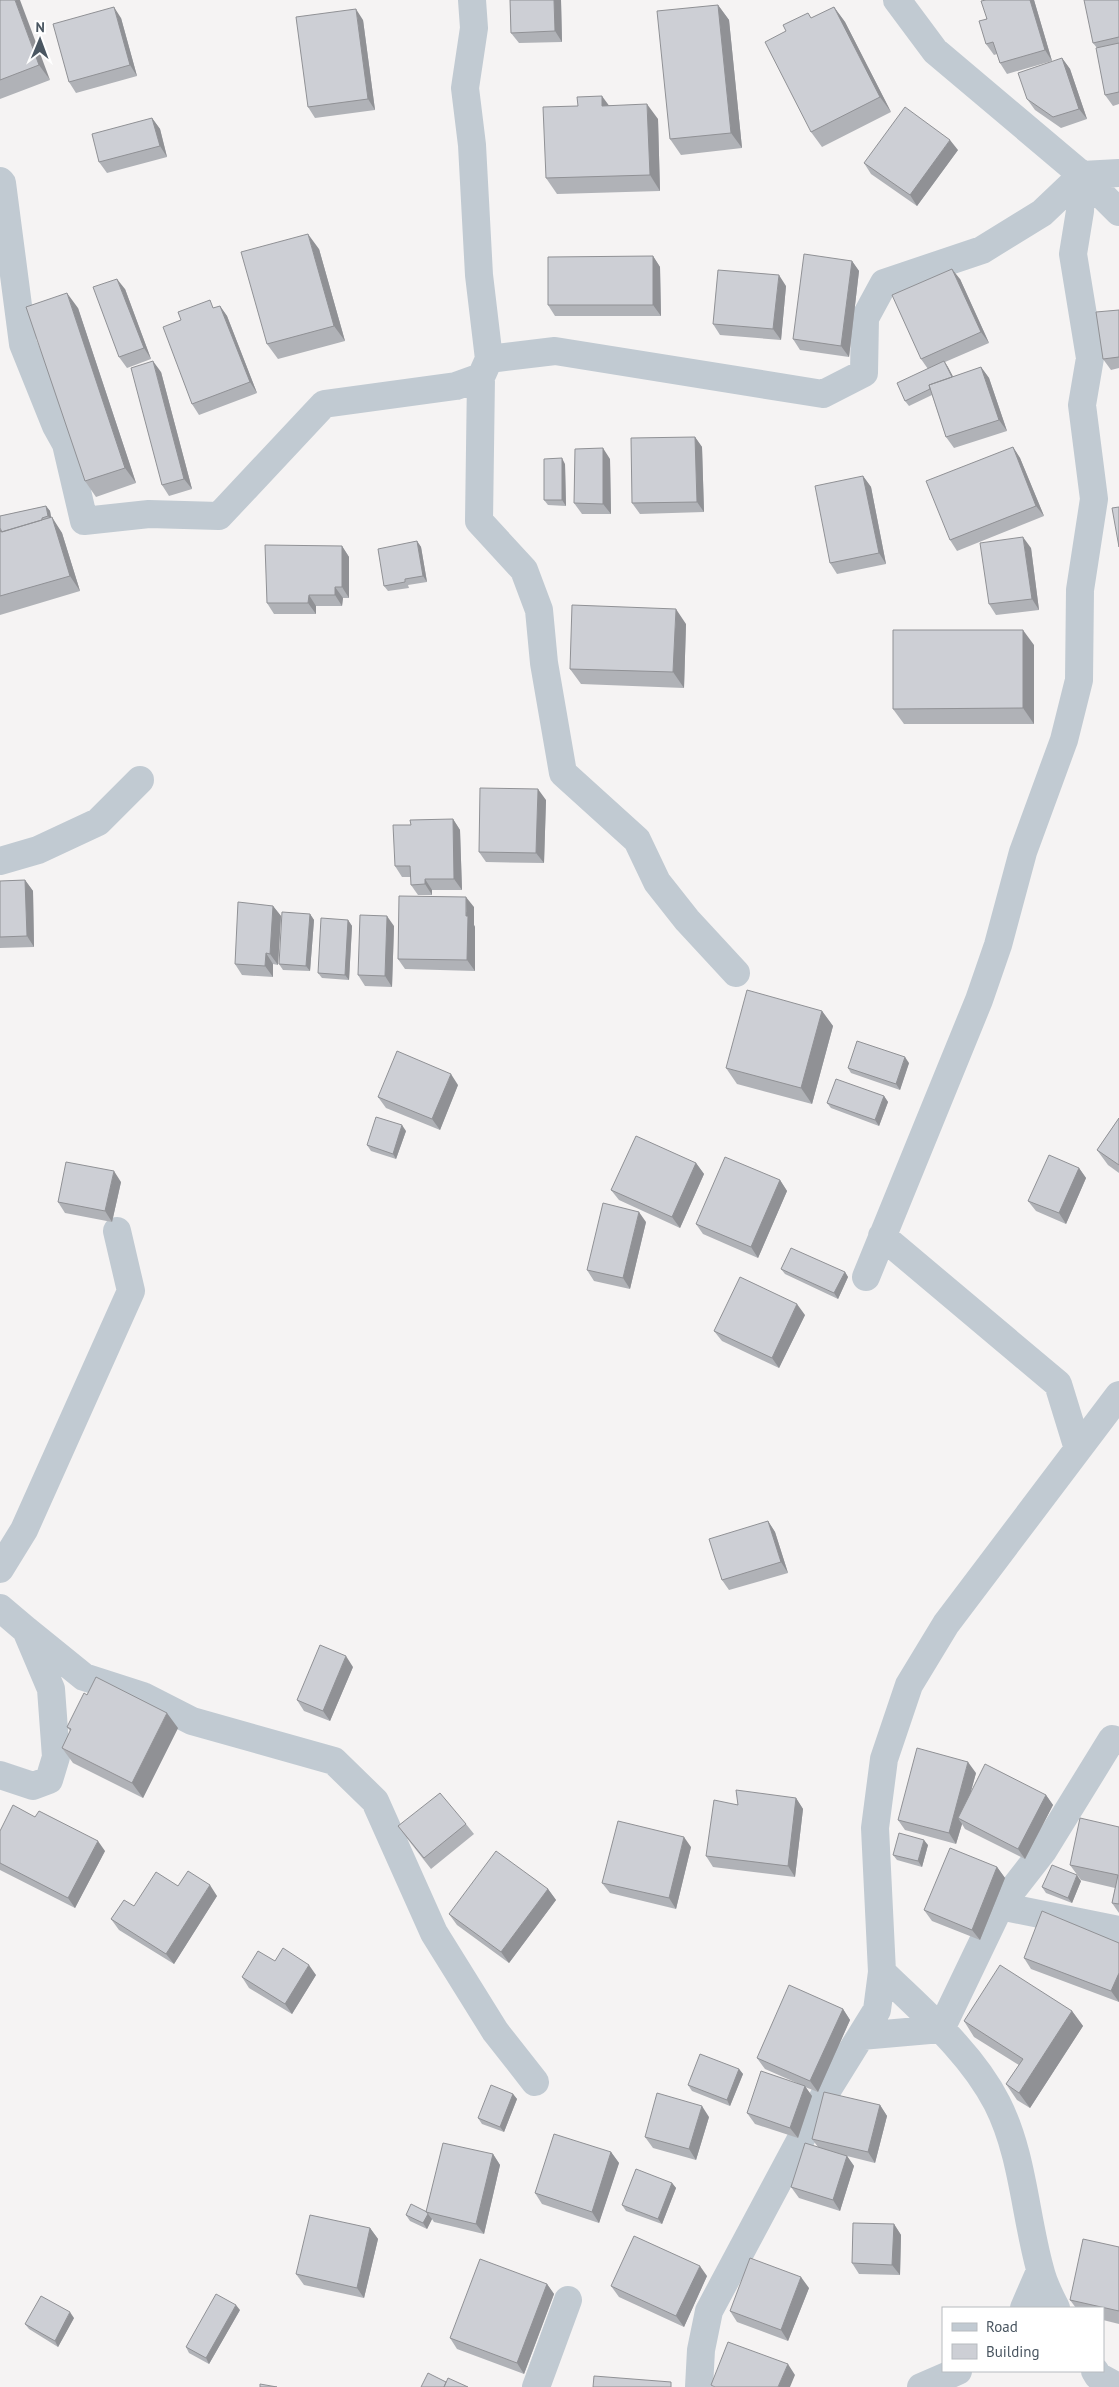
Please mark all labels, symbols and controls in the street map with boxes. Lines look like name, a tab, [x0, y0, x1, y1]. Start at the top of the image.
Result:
north arrow	[15, 15, 65, 65]
text: N	[35, 18, 45, 36]
legend	[942, 2307, 1104, 2372]
text: Road	[986, 2317, 1018, 2336]
text: Building	[986, 2342, 1040, 2361]

